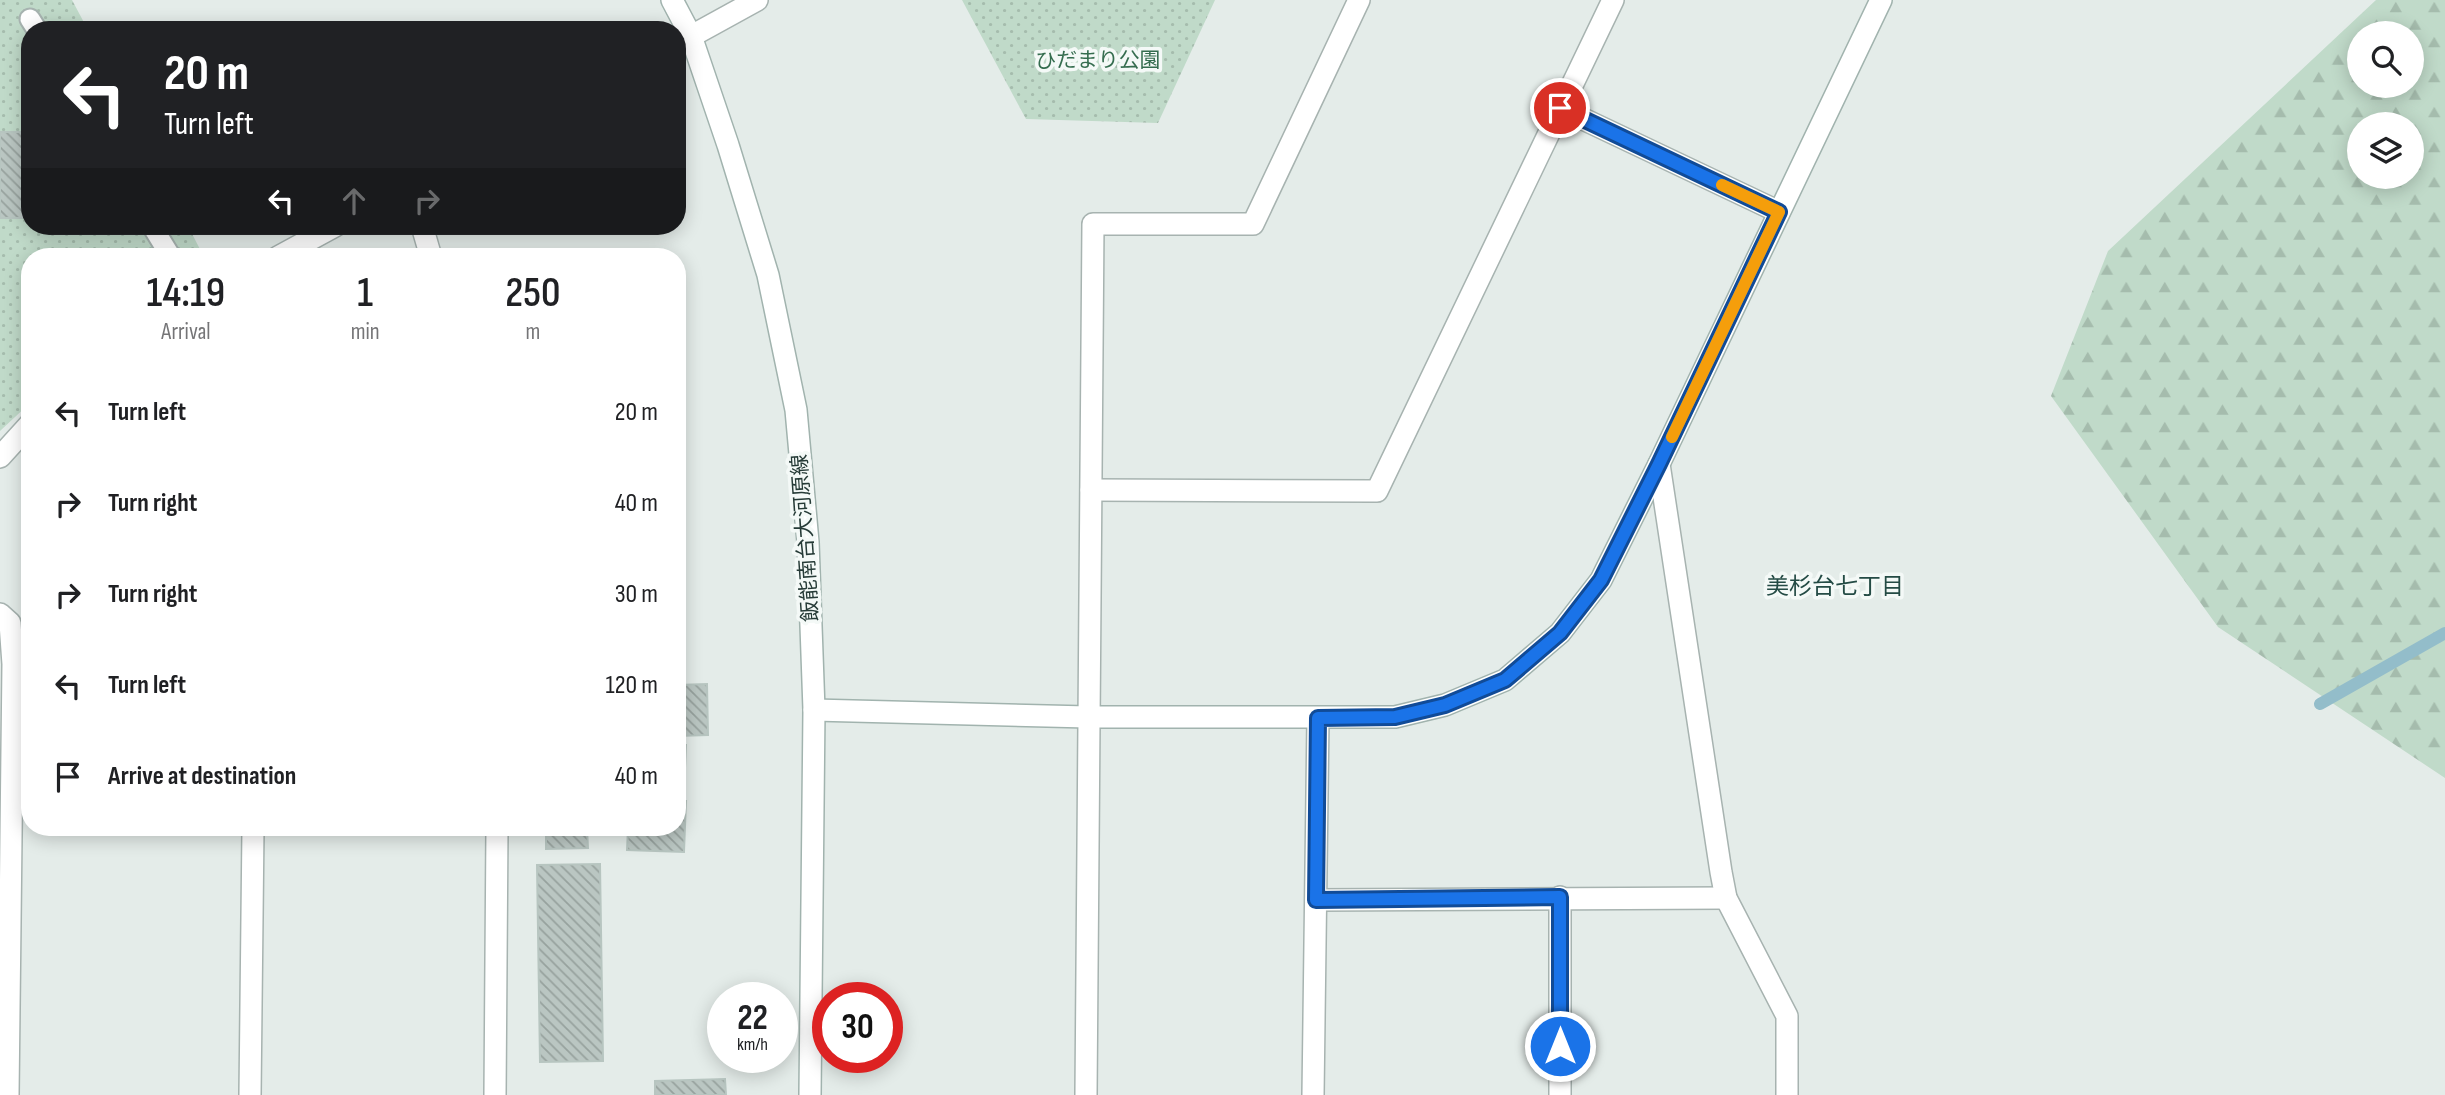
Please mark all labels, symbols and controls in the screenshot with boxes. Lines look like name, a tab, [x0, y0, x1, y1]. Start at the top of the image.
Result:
map controls	[2347, 21, 2424, 189]
button: search	[2347, 21, 2424, 98]
text: 20 m	[164, 45, 249, 104]
park label: ひだまり公園	[1035, 48, 1161, 73]
icon: left	[49, 49, 140, 140]
pin	[1530, 78, 1590, 138]
icon: arrive	[1541, 89, 1579, 127]
text: Turn left	[164, 105, 254, 144]
button: layers	[2347, 112, 2424, 189]
icon: left	[262, 182, 300, 220]
icon: ahead	[335, 182, 373, 220]
icon: right	[408, 182, 446, 220]
text: 14:19	[147, 268, 225, 319]
text: 1	[357, 268, 373, 319]
text: 250	[505, 268, 560, 319]
text: Arrival	[161, 318, 211, 346]
text: min	[351, 318, 380, 346]
text: m	[525, 318, 540, 346]
icon: left	[49, 394, 87, 432]
text: Turn left	[108, 397, 186, 428]
text: 20 m	[615, 397, 658, 428]
street label: 飯能南台大河原線	[787, 453, 824, 623]
icon: right	[49, 485, 87, 523]
text: Turn right	[108, 488, 197, 519]
text: 40 m	[615, 488, 658, 519]
district label: 美杉台七丁目	[1766, 573, 1904, 601]
icon: right	[49, 576, 87, 614]
text: Turn right	[108, 579, 197, 610]
text: 30 m	[615, 579, 658, 610]
icon: left	[49, 667, 87, 705]
text: Turn left	[108, 670, 186, 701]
text: 120 m	[605, 670, 658, 701]
icon: arrive	[49, 758, 87, 796]
text: Arrive at destination	[108, 761, 296, 792]
text: 40 m	[615, 761, 658, 792]
speed limit sign: 30	[812, 982, 903, 1073]
text: 22	[737, 997, 768, 1040]
position arrow	[1523, 1009, 1597, 1083]
text: km/h	[737, 1034, 768, 1055]

